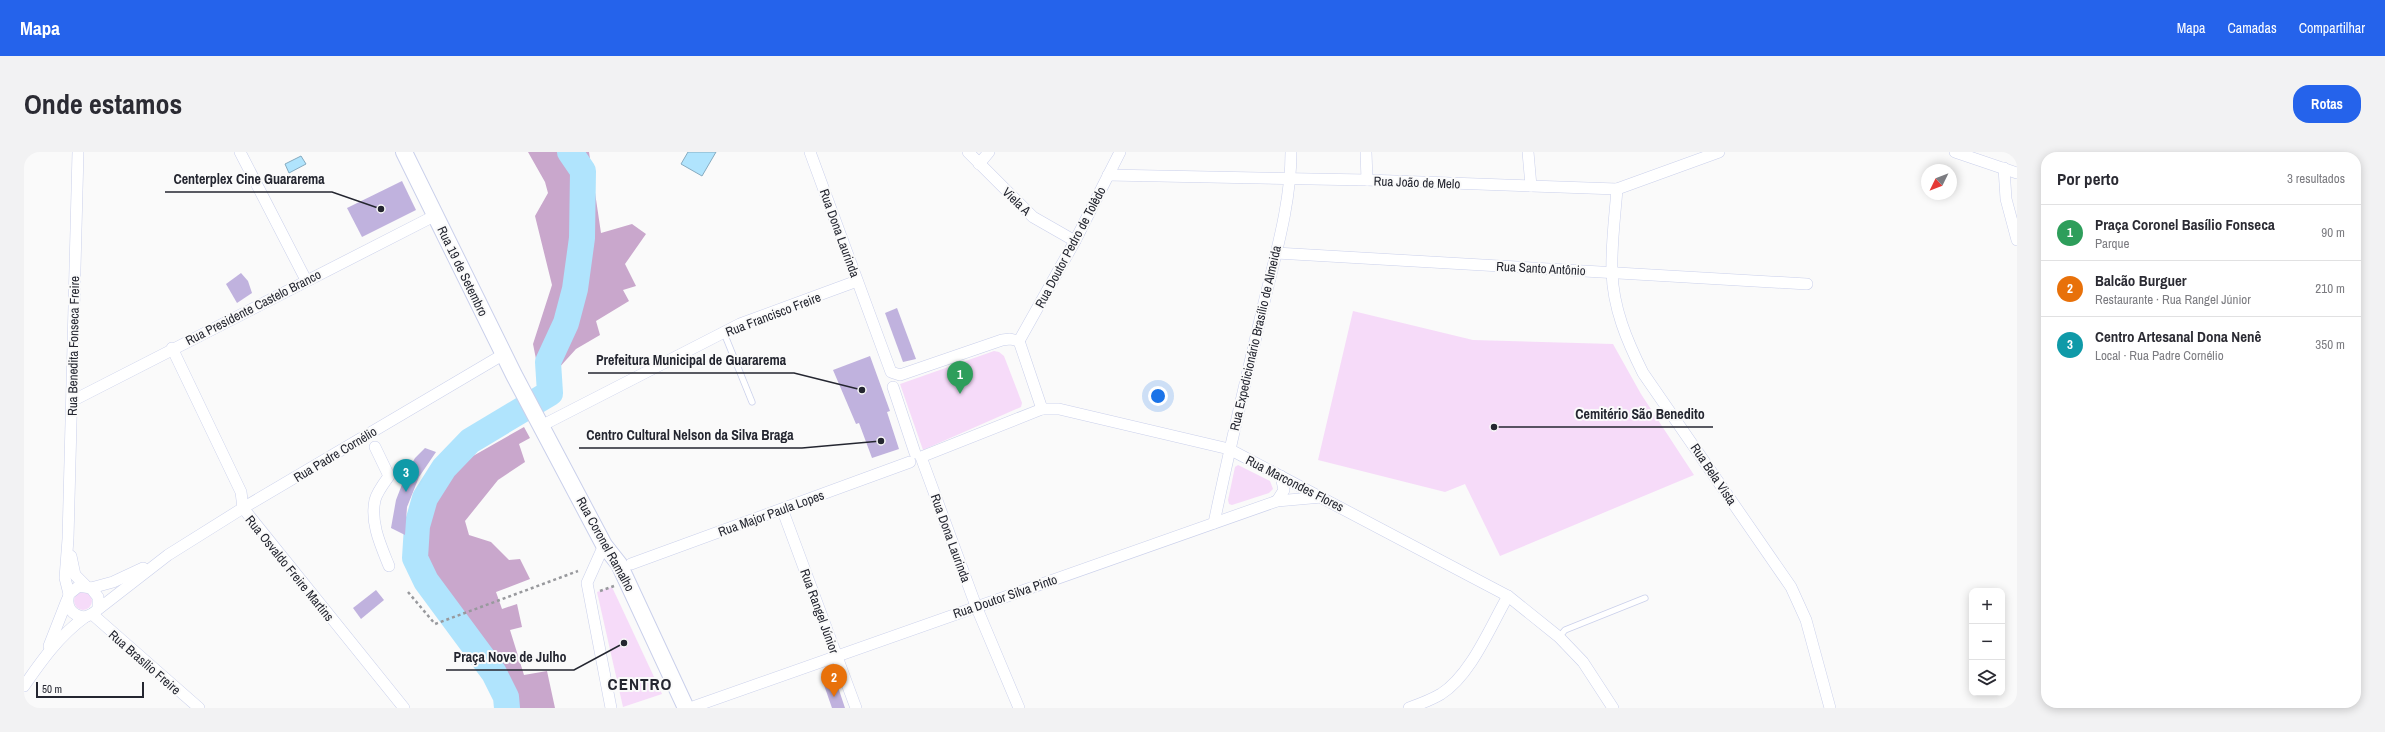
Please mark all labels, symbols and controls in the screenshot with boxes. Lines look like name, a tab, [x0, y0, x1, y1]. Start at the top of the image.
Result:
text: Mapa	[20, 15, 60, 41]
text: Mapa	[2177, 19, 2206, 37]
text: Camadas	[2228, 19, 2277, 37]
text: Compartilhar	[2299, 19, 2365, 37]
text: Onde estamos	[24, 85, 182, 123]
button: Rotas	[2293, 85, 2361, 123]
north arrow	[1921, 164, 1957, 200]
callout: Centerplex Cine Guararema	[165, 166, 332, 192]
text: Por perto	[2057, 167, 2119, 190]
text: Centerplex Cine Guararema	[173, 170, 325, 188]
text: 3 resultados	[2287, 170, 2345, 187]
street label: Rua João de Melo	[1373, 172, 1461, 193]
street label: Viela A	[999, 184, 1035, 220]
street label: Rua Doutor Pedro de Tolêdo	[1031, 184, 1110, 311]
street label: Rua Dona Laurinda	[816, 187, 863, 280]
text: Praça Coronel Basílio Fonseca	[2095, 214, 2275, 235]
street label: Rua 19 de Setembro	[433, 223, 492, 319]
text: 1	[2067, 224, 2073, 241]
text: 90 m	[2321, 224, 2345, 241]
text: Parque	[2095, 235, 2129, 252]
street label: Rua Expedicionário Brasílio de Almeida	[1226, 244, 1285, 432]
street label: Rua Santo Antônio	[1496, 258, 1586, 279]
street label: Rua Presidente Castelo Branco	[183, 266, 324, 349]
text: Balcão Burguer	[2095, 270, 2187, 291]
street label: Rua Benedita Fonseca Freire	[64, 276, 83, 416]
text: 2	[2067, 280, 2073, 297]
text: 210 m	[2315, 280, 2345, 297]
street label: Rua Francisco Freire	[723, 288, 823, 340]
text: Restaurante · Rua Rangel Júnior	[2095, 291, 2251, 308]
text: Centro Artesanal Dona Nenê	[2095, 326, 2261, 347]
text: 3	[2067, 336, 2073, 353]
text: 350 m	[2315, 336, 2345, 353]
callout: Prefeitura Municipal de Guararema	[588, 347, 794, 373]
text: Local · Rua Padre Cornélio	[2095, 347, 2224, 364]
text: Prefeitura Municipal de Guararema	[596, 351, 787, 369]
pin: 1	[947, 361, 973, 394]
your location	[1148, 386, 1168, 406]
callout: Cemitério São Benedito	[1567, 401, 1713, 427]
text: Cemitério São Benedito	[1575, 405, 1705, 423]
callout: Centro Cultural Nelson da Silva Braga	[579, 422, 802, 448]
street label: Rua Padre Cornélio	[290, 423, 380, 486]
text: Centro Cultural Nelson da Silva Braga	[586, 426, 794, 444]
street label: Rua Bela Vista	[1687, 440, 1741, 508]
street label: Rua Marcondes Flores	[1243, 451, 1347, 515]
pin: 3	[393, 459, 419, 492]
street label: Rua Major Paula Lopes	[716, 486, 826, 541]
street label: Rua Dona Laurinda	[927, 492, 974, 585]
street label: Rua Coronel Ramalho	[573, 494, 639, 595]
street label: Rua Osvaldo Freire Martins	[242, 512, 338, 625]
street label: Rua Rangel Júnior	[796, 566, 843, 656]
street label: Rua Doutor Silva Pinto	[951, 571, 1060, 622]
map controls	[1969, 588, 2005, 696]
button: +	[1969, 588, 2005, 624]
button: −	[1969, 624, 2005, 660]
street label: Rua Brasílio Freire	[105, 626, 184, 698]
callout: Praça Nove de Julho	[446, 644, 574, 670]
text: Praça Nove de Julho	[454, 648, 566, 666]
button: layers	[1969, 660, 2005, 696]
pin: 2	[821, 664, 847, 697]
district label: CENTRO	[608, 672, 672, 695]
scale bar	[36, 680, 144, 699]
text: 50 m	[42, 682, 62, 696]

